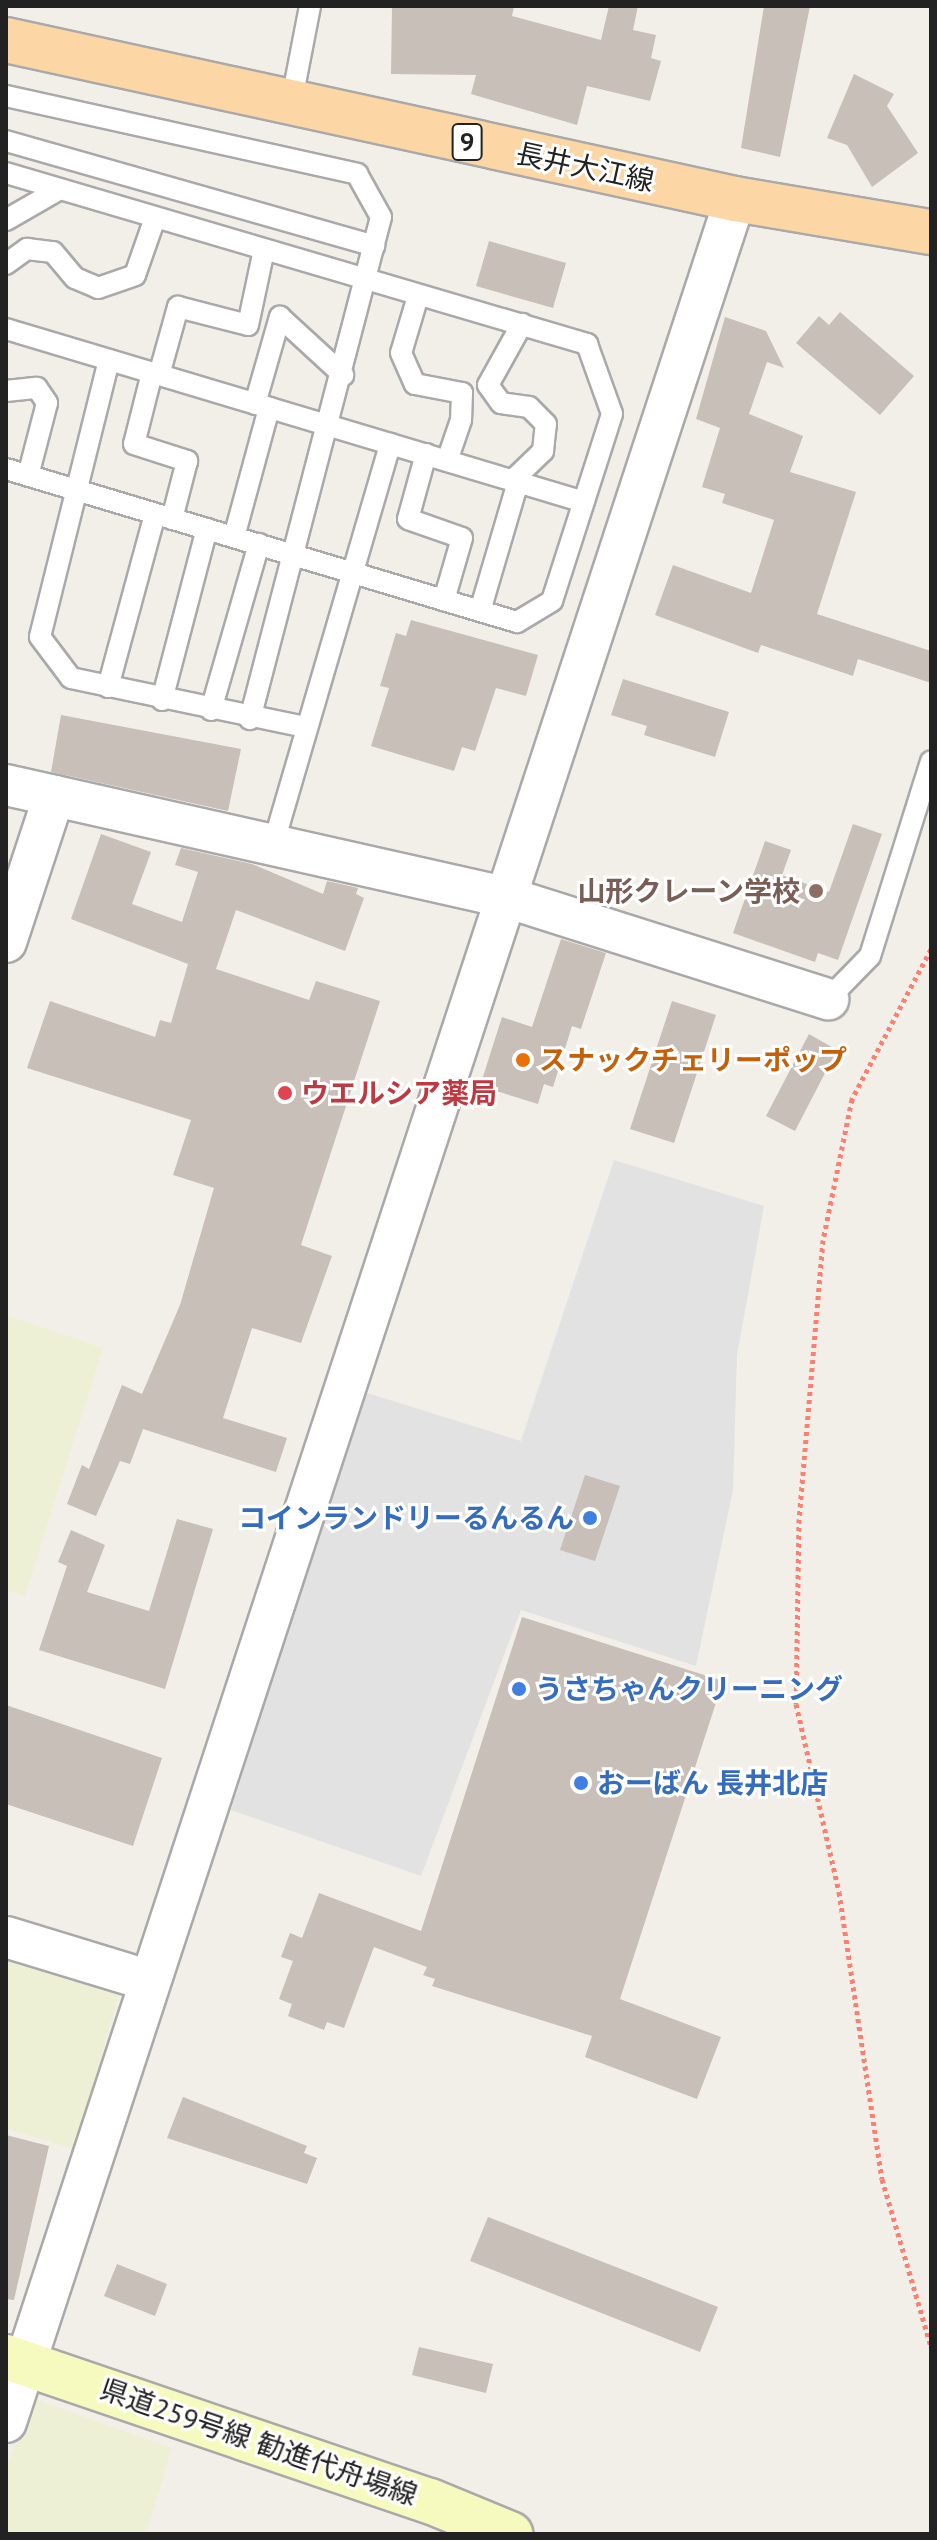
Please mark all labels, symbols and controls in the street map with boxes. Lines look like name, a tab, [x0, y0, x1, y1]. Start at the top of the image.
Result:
road number: 9	[451, 120, 483, 164]
street label: 長井大江線	[513, 136, 657, 198]
place label: 山形クレーン学校	[576, 874, 800, 908]
marker: 山形クレーン学校	[807, 882, 825, 900]
place label: スナックチェリーポップ	[539, 1043, 847, 1077]
marker: スナックチェリーポップ	[514, 1051, 532, 1069]
place label: ウエルシア薬局	[301, 1076, 497, 1110]
marker: ウエルシア薬局	[276, 1084, 294, 1102]
place label: コインランドリーるんるん	[238, 1501, 574, 1535]
marker: コインランドリーるんるん	[581, 1509, 599, 1527]
place label: うさちゃんクリーニング	[535, 1672, 843, 1706]
marker: うさちゃんクリーニング	[510, 1680, 528, 1698]
place label: おーばん 長井北店	[597, 1766, 828, 1800]
marker: おーばん 長井北店	[572, 1774, 590, 1792]
street label: 県道259号線 勧進代舟場線	[96, 2372, 422, 2512]

